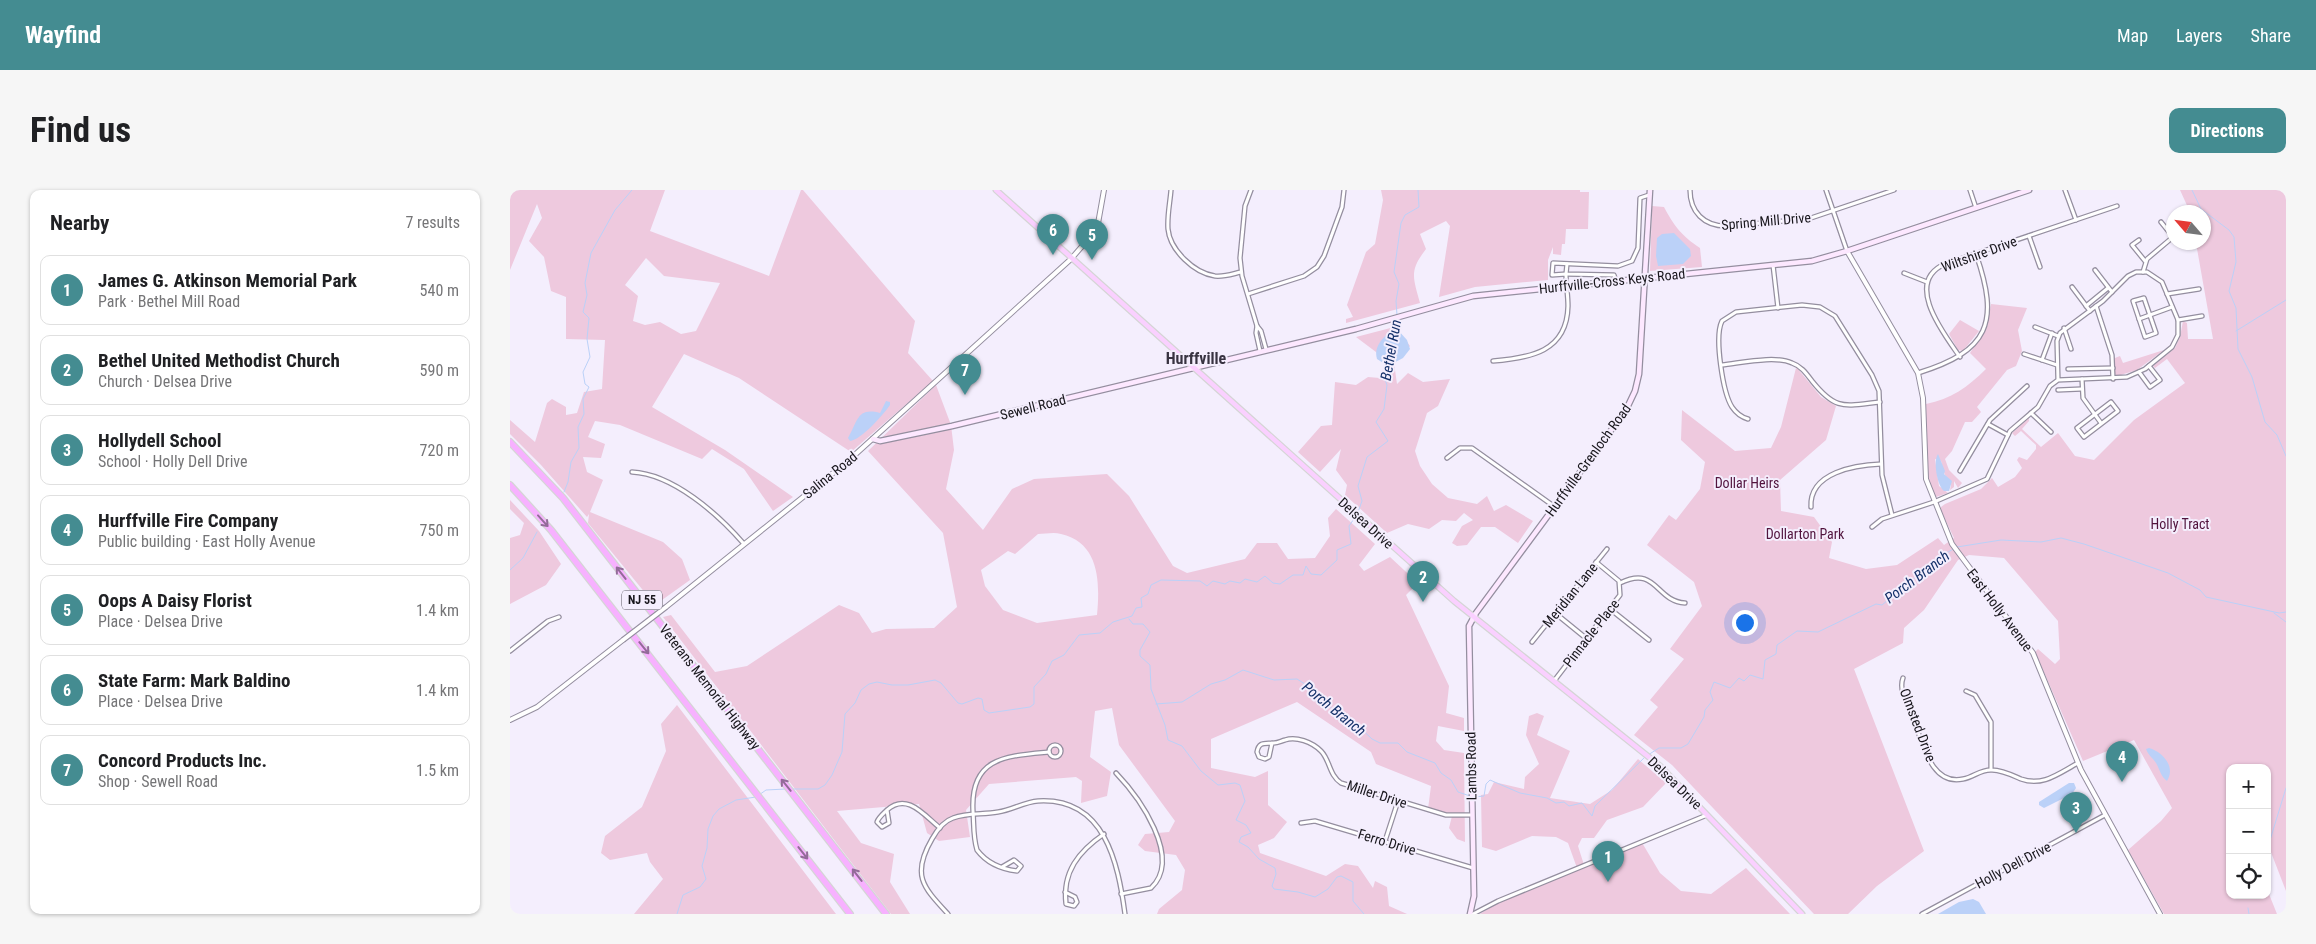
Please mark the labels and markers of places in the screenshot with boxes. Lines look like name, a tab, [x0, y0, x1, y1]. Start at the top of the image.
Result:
pin: 6	[1037, 214, 1069, 255]
pin: 5	[1076, 219, 1108, 260]
pin: 7	[949, 354, 981, 395]
pin: 2	[1407, 561, 1439, 602]
pin: 4	[2106, 741, 2138, 782]
pin: 3	[2060, 792, 2092, 833]
pin: 1	[1592, 841, 1624, 882]

